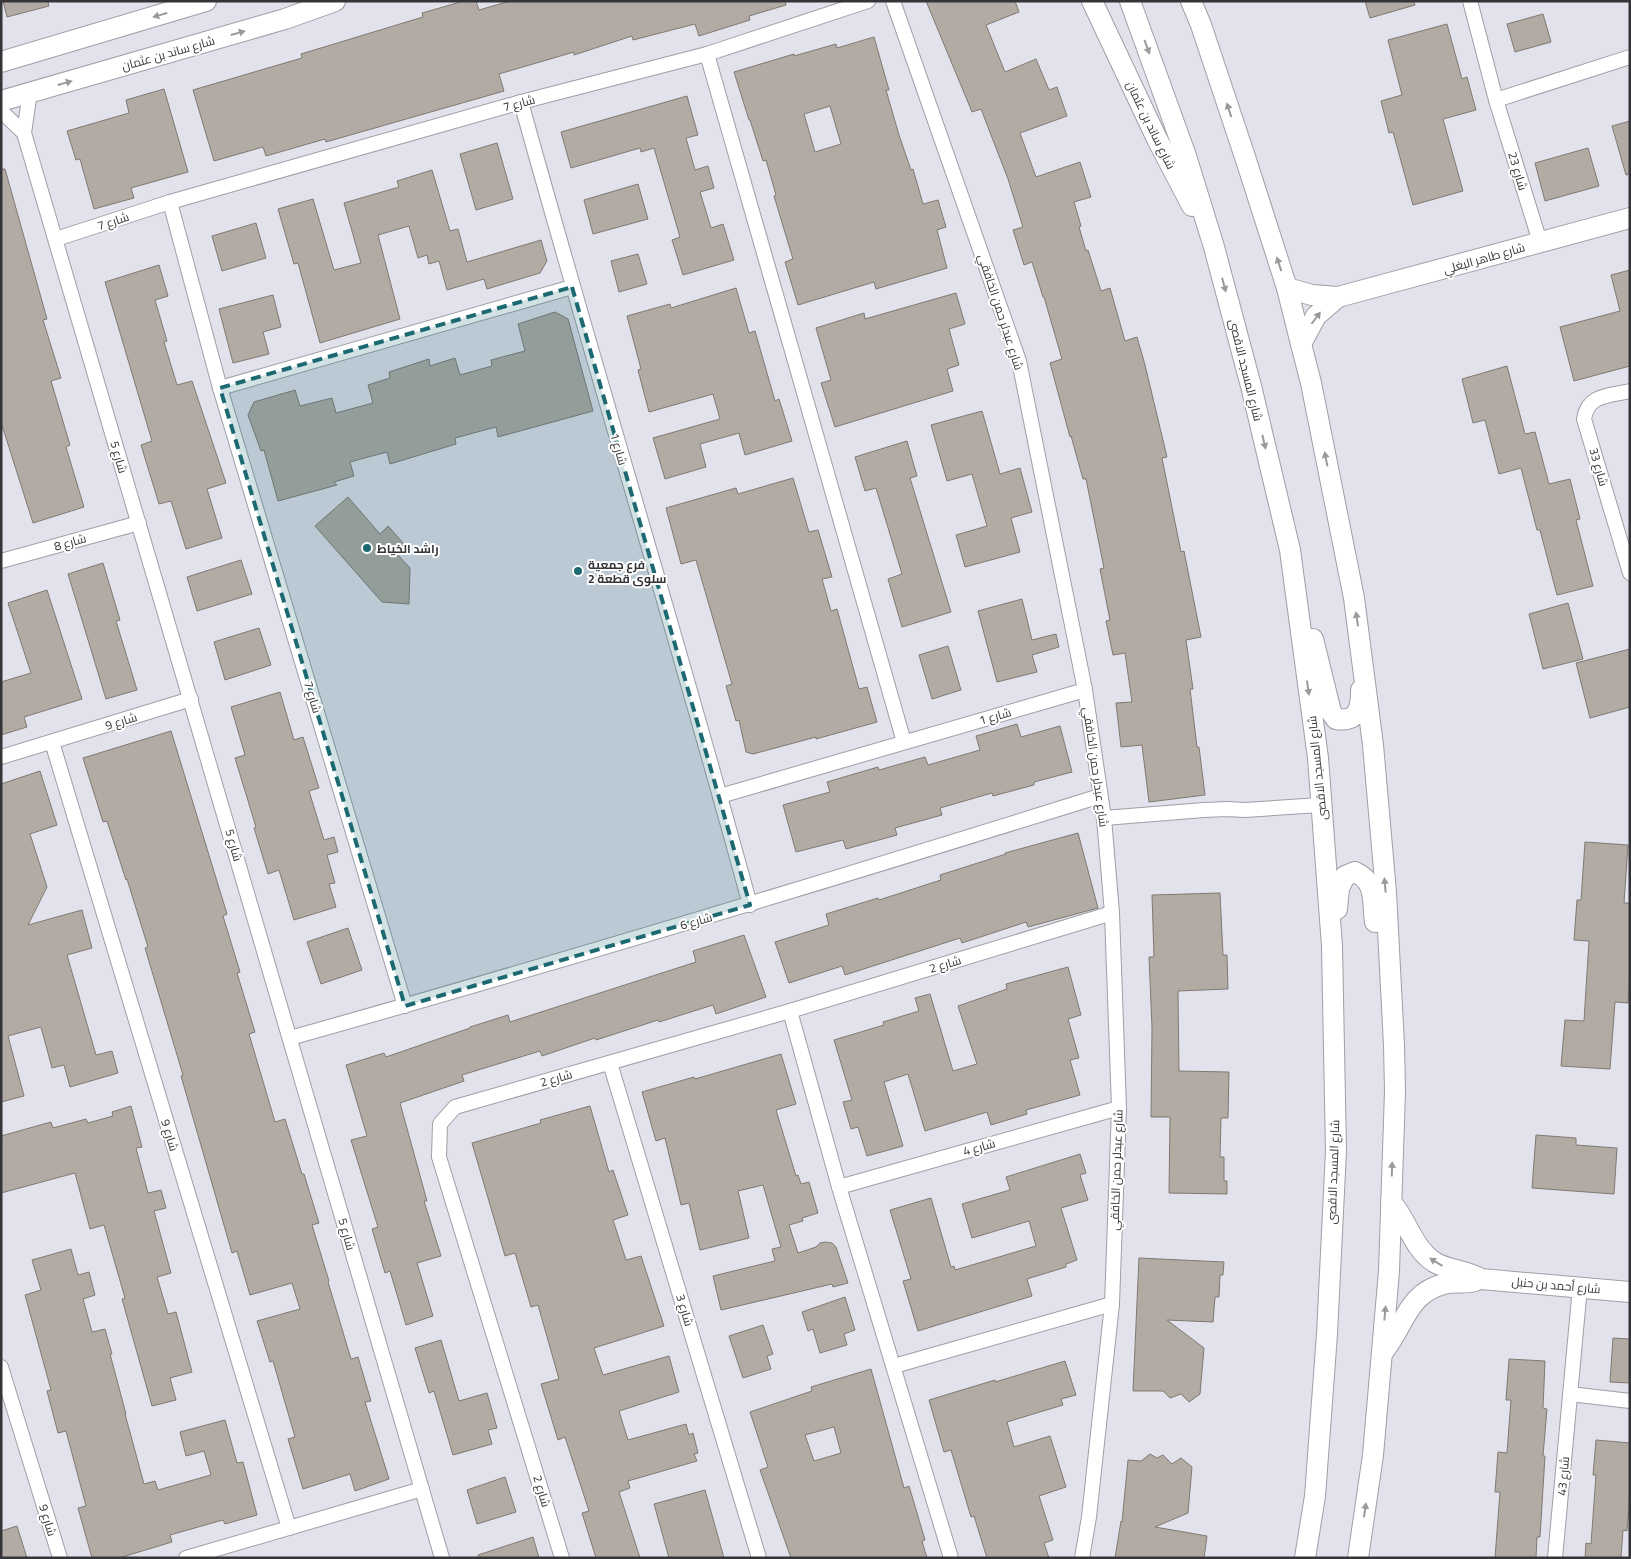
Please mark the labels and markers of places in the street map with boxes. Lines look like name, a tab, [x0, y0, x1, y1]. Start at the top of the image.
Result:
place label: راشد الخياط	[377, 537, 439, 560]
marker: راشد الخياط	[361, 542, 373, 554]
place label: فرع جمعية سلوى قطعة 2	[588, 553, 667, 590]
marker: فرع جمعية سلوى قطعة 2	[572, 565, 584, 577]

